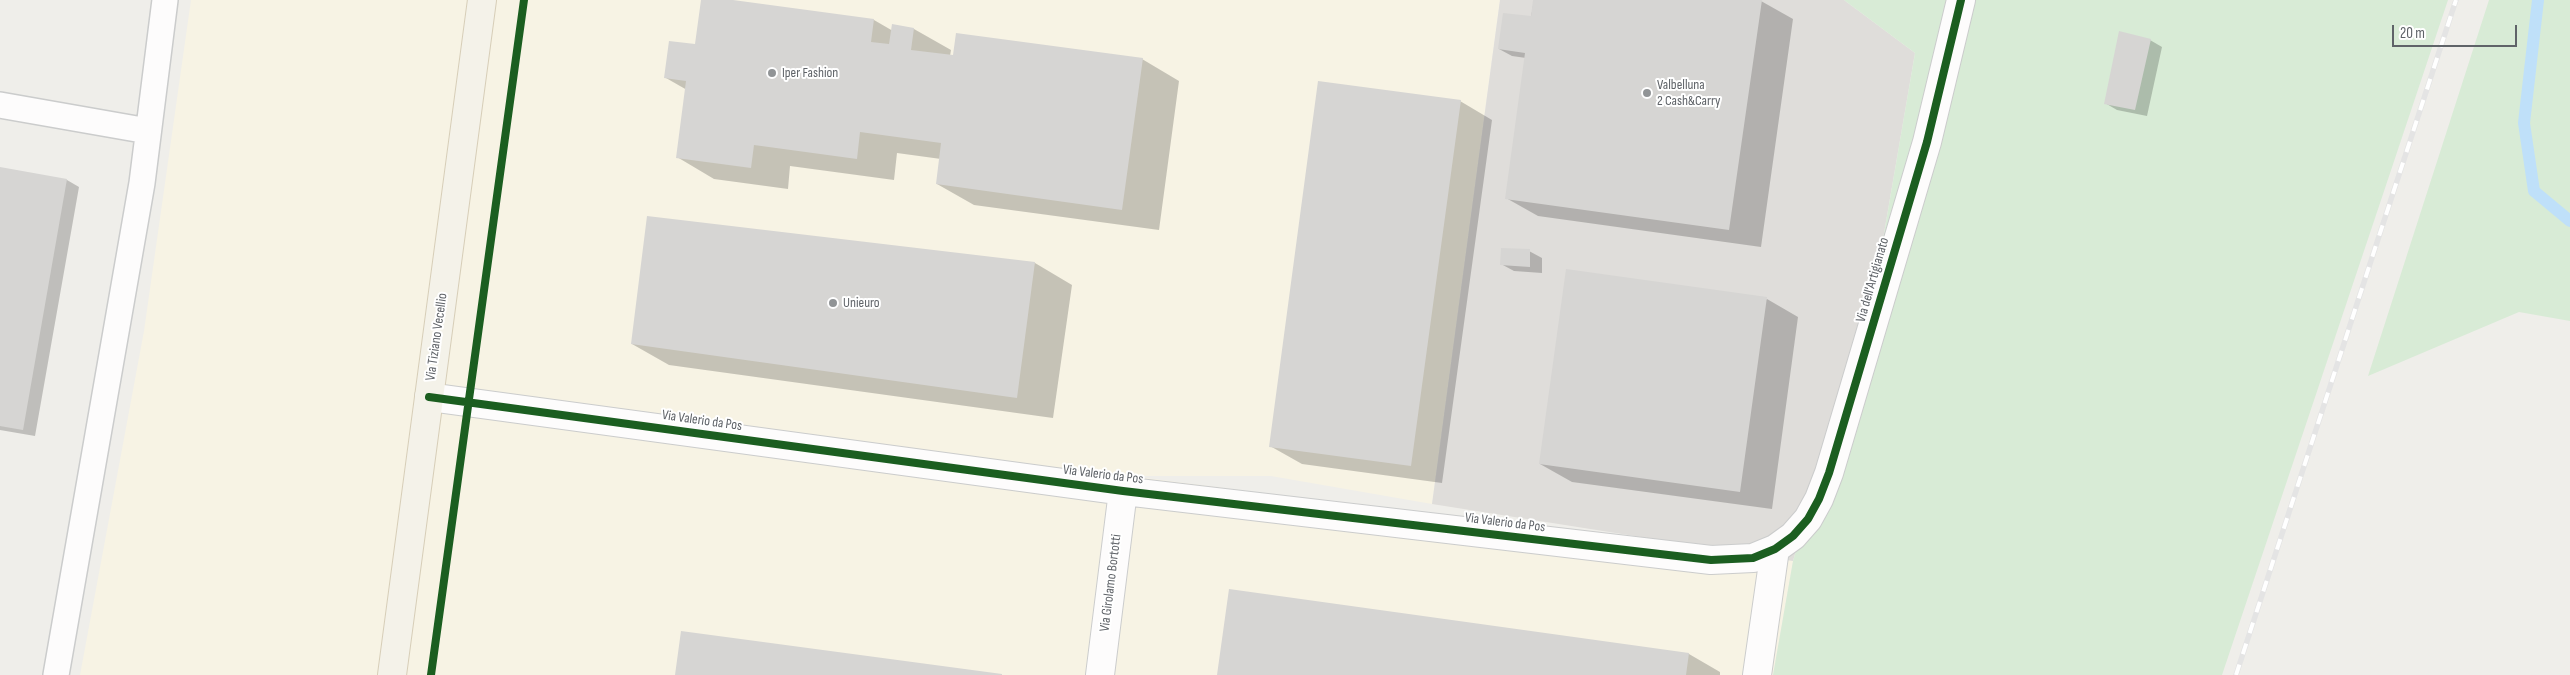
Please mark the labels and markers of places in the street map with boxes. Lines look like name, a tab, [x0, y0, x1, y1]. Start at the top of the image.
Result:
place label: Iper Fashion	[782, 65, 838, 81]
marker: Iper Fashion	[766, 67, 778, 79]
place label: Valbelluna 2 Cash&Carry	[1657, 77, 1721, 110]
marker: Valbelluna 2 Cash&Carry	[1641, 87, 1653, 99]
place label: Unieuro	[843, 295, 880, 311]
marker: Unieuro	[827, 297, 839, 309]

